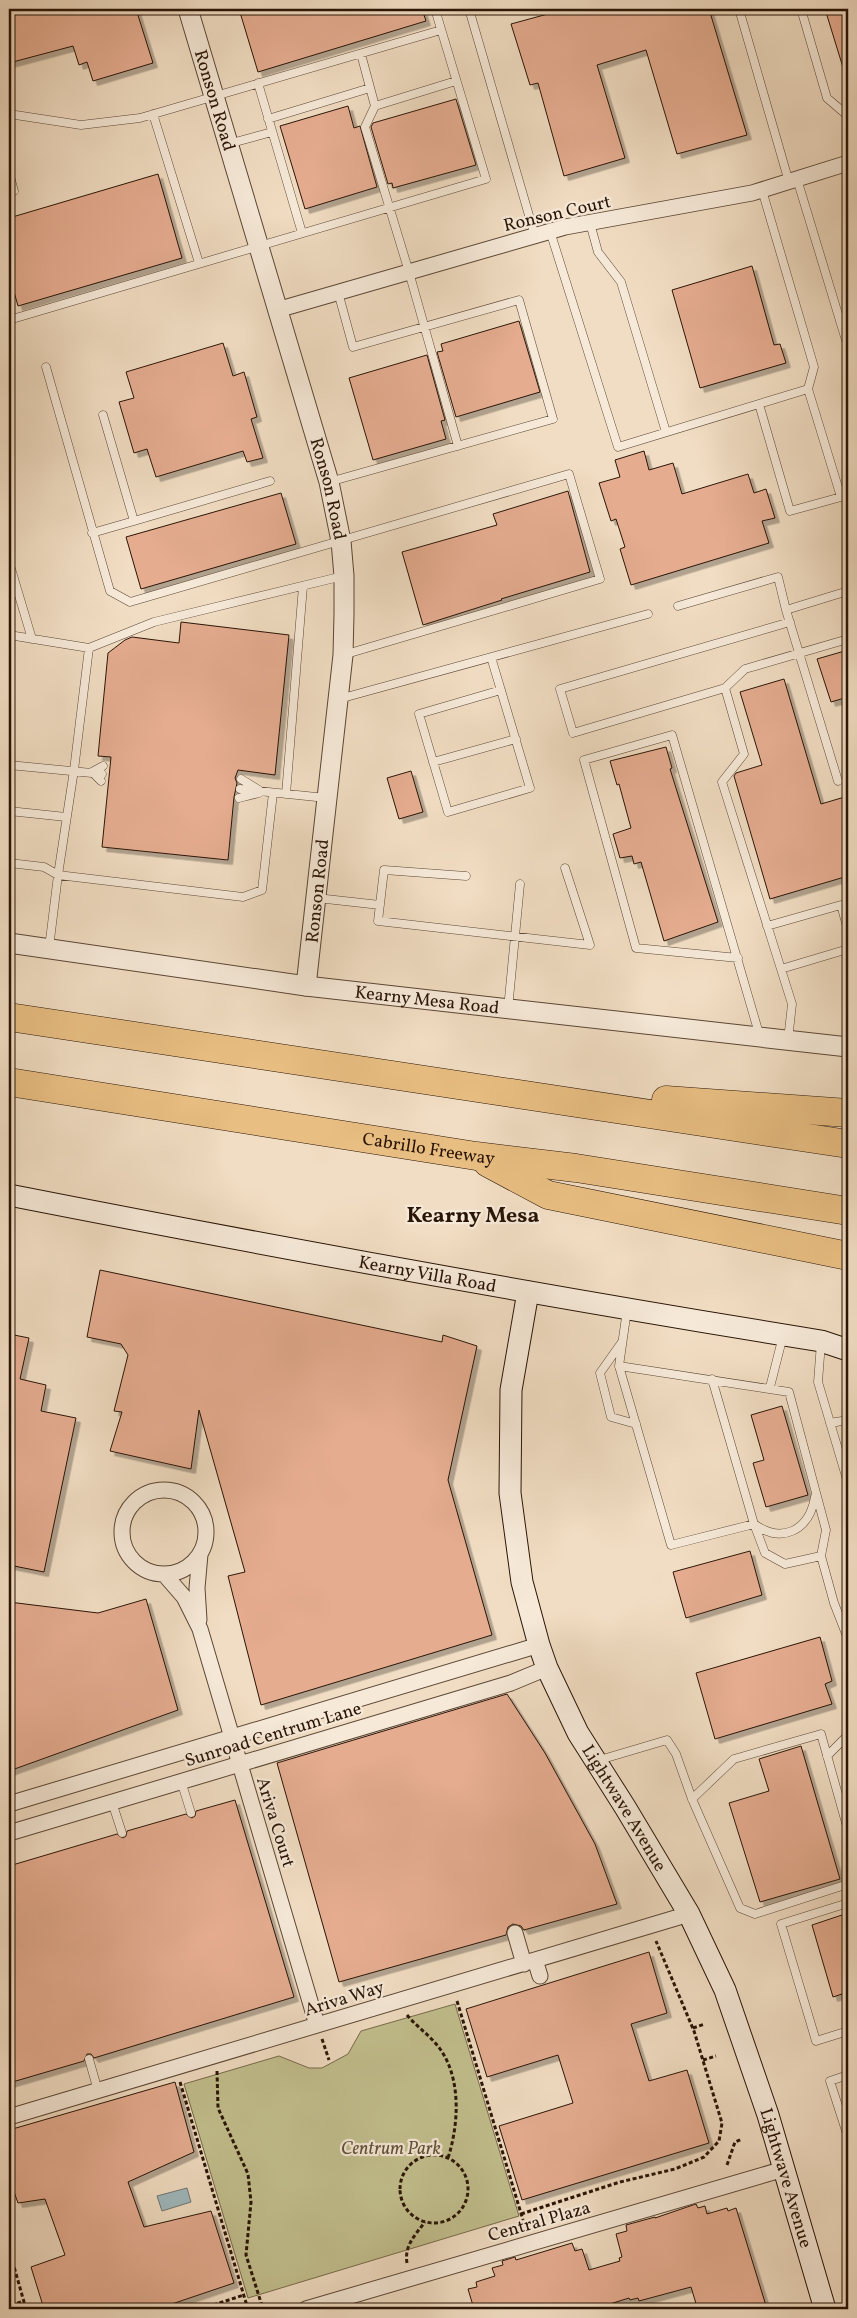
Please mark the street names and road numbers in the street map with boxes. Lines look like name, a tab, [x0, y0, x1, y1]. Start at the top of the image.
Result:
street label: Ronson Road	[187, 47, 241, 154]
street label: Ronson Court	[501, 190, 613, 239]
street label: Ronson Road	[302, 435, 351, 542]
street label: Ronson Road	[301, 838, 336, 944]
street label: Kearny Mesa Road	[353, 981, 501, 1022]
street label: Cabrillo Freeway	[361, 1127, 496, 1172]
street label: Kearny Villa Road	[356, 1251, 498, 1300]
street label: Sunroad Centrum Lane	[182, 1697, 365, 1774]
street label: Lightwave Avenue	[575, 1740, 672, 1877]
street label: Ariva Court	[249, 1774, 300, 1871]
street label: Ariva Way	[302, 1975, 388, 2023]
street label: Lightwave Avenue	[753, 2105, 817, 2251]
street label: Central Plaza	[485, 2196, 594, 2249]

